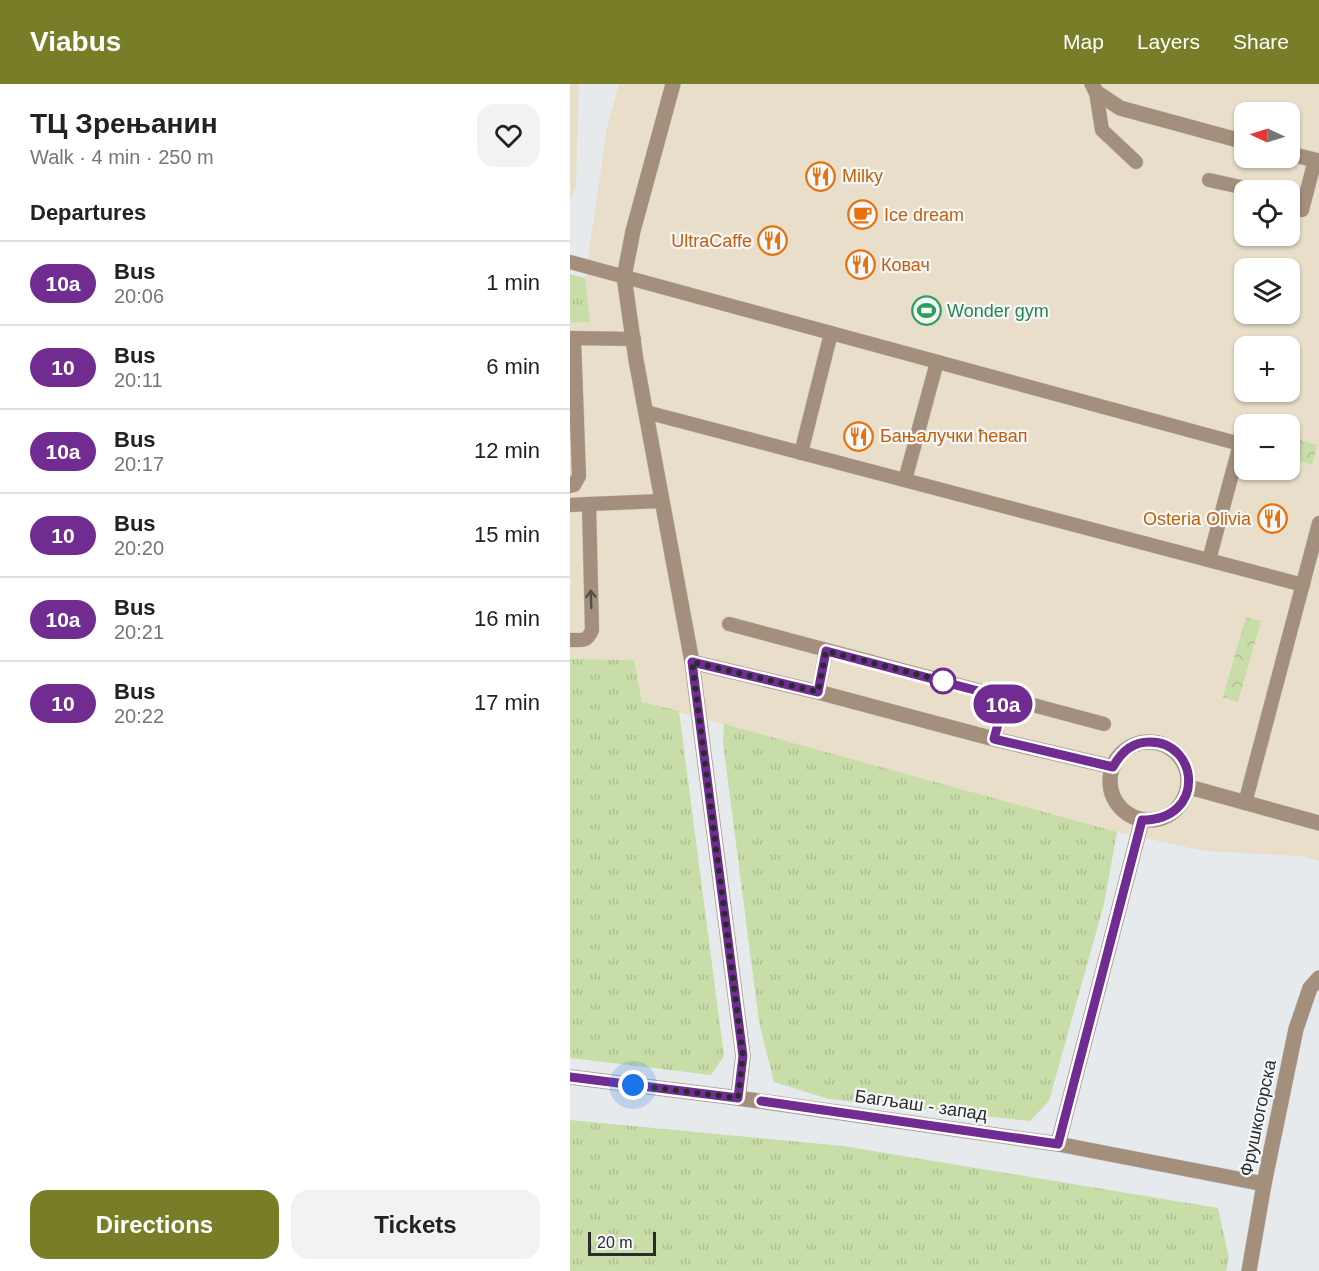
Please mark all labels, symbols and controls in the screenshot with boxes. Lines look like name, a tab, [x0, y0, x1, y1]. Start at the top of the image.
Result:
text: Viabus	[30, 26, 121, 57]
text: Map	[1063, 30, 1104, 53]
text: Layers	[1137, 30, 1200, 53]
text: Share	[1233, 30, 1289, 53]
north arrow	[1234, 102, 1300, 168]
map controls	[1234, 102, 1300, 480]
button: heart	[477, 104, 540, 167]
text: ТЦ Зрењанин	[30, 108, 218, 139]
text: Walk · 4 min · 250 m	[30, 146, 214, 168]
restaurant icon: Milky	[805, 160, 837, 192]
place label: Milky	[842, 166, 883, 186]
button: locate	[1234, 180, 1300, 246]
cafe icon: Ice dream	[847, 199, 879, 231]
text: Departures	[30, 200, 146, 225]
place label: Ice dream	[884, 205, 964, 225]
restaurant icon: UltraCaffe	[757, 225, 789, 257]
place label: UltraCaffe	[671, 231, 752, 251]
restaurant icon: Ковач	[844, 249, 876, 281]
place label: Ковач	[881, 255, 930, 275]
button: layers	[1234, 258, 1300, 324]
text: Bus	[114, 259, 156, 284]
text: 1 min	[486, 270, 540, 295]
text: 10а	[45, 272, 81, 295]
text: 20:06	[114, 285, 164, 307]
sports icon: Wonder gym	[910, 295, 942, 327]
place label: Wonder gym	[947, 301, 1049, 321]
button: +	[1234, 336, 1300, 402]
text: Bus	[114, 343, 156, 368]
text: 6 min	[486, 354, 540, 379]
text: 10	[51, 356, 75, 379]
text: 20:11	[114, 369, 163, 391]
button: −	[1234, 414, 1300, 480]
restaurant icon: Бањалучки ћевап	[843, 420, 875, 452]
place label: Бањалучки ћевап	[880, 426, 1027, 446]
text: Bus	[114, 427, 156, 452]
text: 12 min	[474, 438, 540, 463]
text: 10а	[45, 440, 81, 463]
text: 20:17	[114, 453, 164, 475]
restaurant icon: Osteria Olivia	[1256, 503, 1288, 535]
place label: Osteria Olivia	[1143, 509, 1252, 529]
text: Bus	[114, 511, 156, 536]
text: 15 min	[474, 522, 540, 547]
text: 10	[51, 524, 75, 547]
text: 20:20	[114, 537, 164, 559]
one-way arrow	[586, 590, 597, 610]
text: Bus	[114, 595, 156, 620]
text: 16 min	[474, 606, 540, 631]
text: 10а	[45, 608, 81, 631]
text: 20:21	[114, 621, 164, 643]
unlabelled marker	[930, 668, 956, 694]
text: Bus	[114, 679, 156, 704]
line badge: 10а	[968, 684, 1038, 724]
text: 17 min	[474, 690, 540, 715]
text: 10	[51, 692, 75, 715]
text: 10а	[985, 693, 1021, 716]
text: 20:22	[114, 705, 164, 727]
street label: Фрушкогорска	[1236, 1057, 1280, 1178]
your location	[618, 1070, 648, 1100]
street label: Багљаш - запад	[853, 1086, 989, 1124]
button: Directions	[30, 1190, 279, 1259]
button: Tickets	[291, 1190, 540, 1259]
scale bar	[588, 1229, 656, 1256]
text: 20 m	[597, 1234, 633, 1251]

